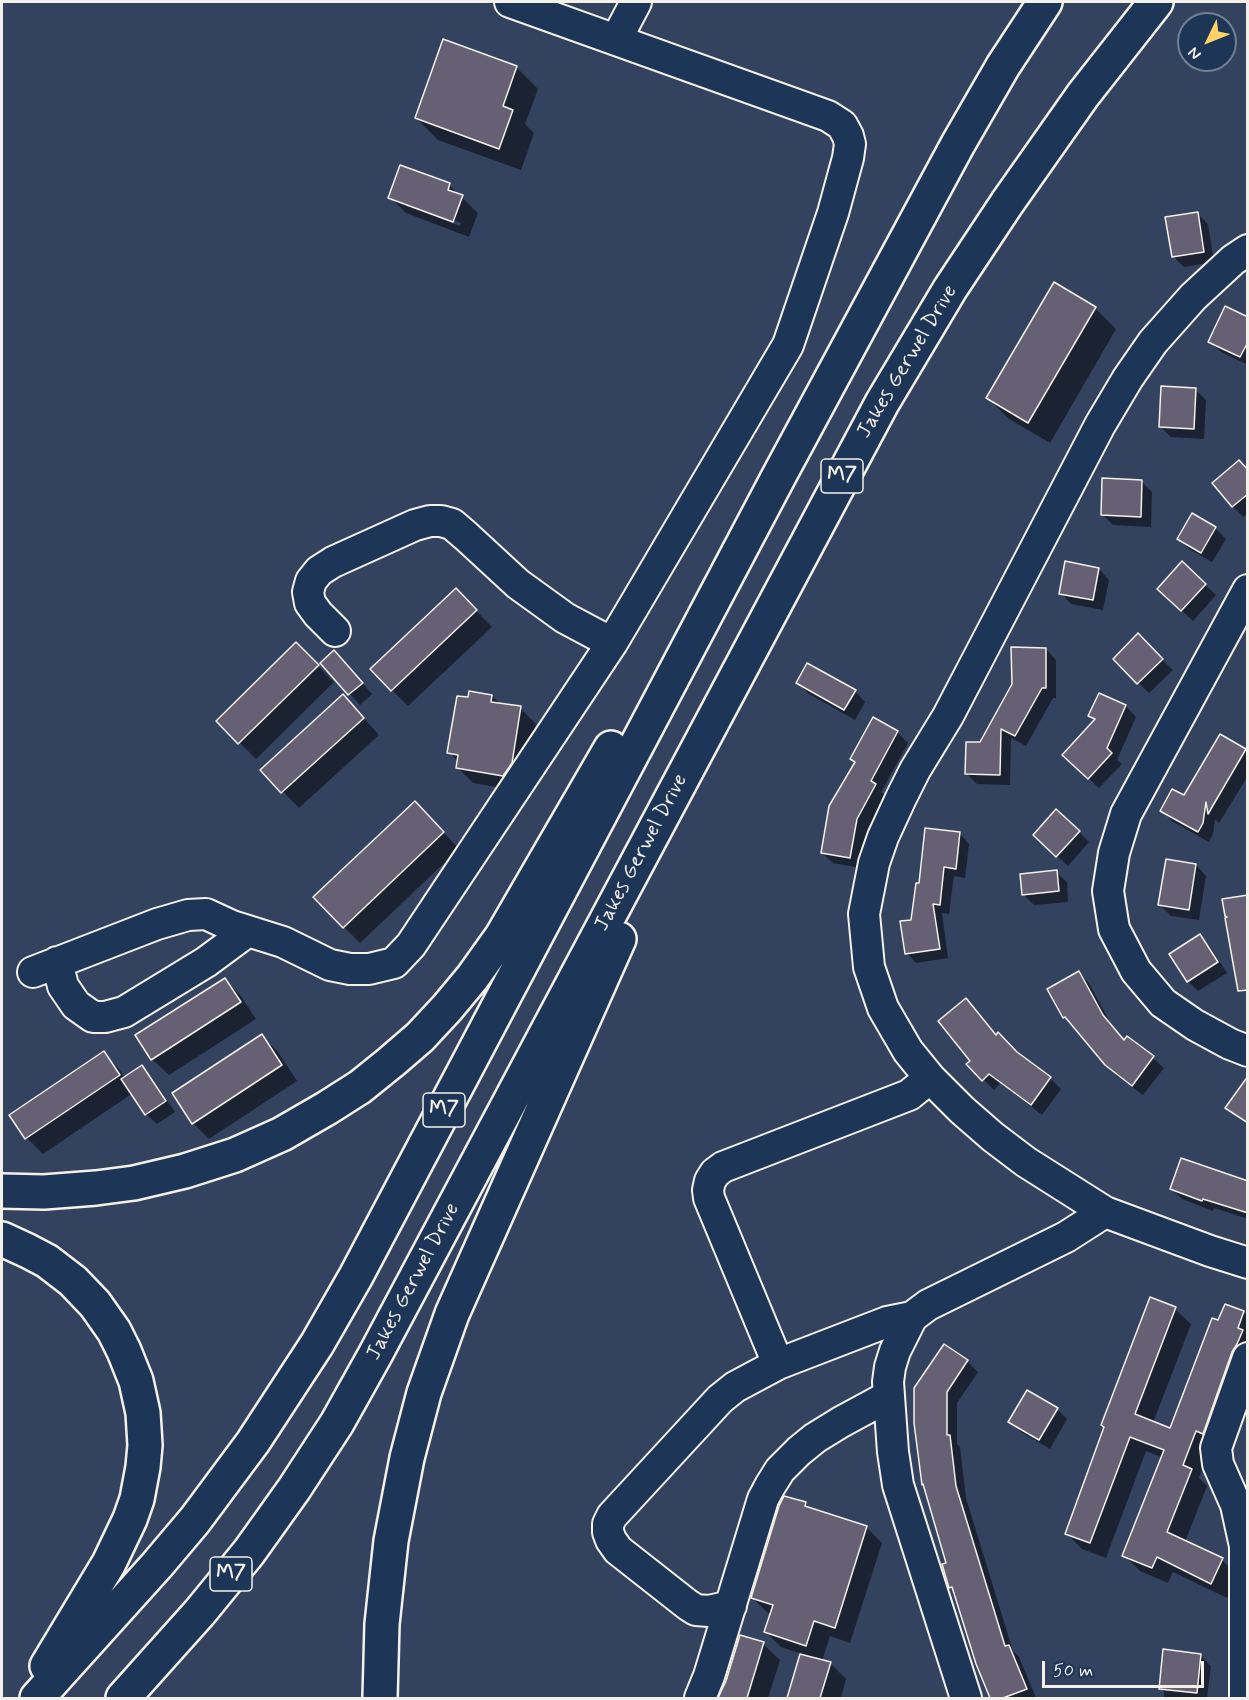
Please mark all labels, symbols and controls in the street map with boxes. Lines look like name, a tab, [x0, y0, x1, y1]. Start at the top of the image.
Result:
north arrow	[1177, 12, 1237, 72]
text: N	[1184, 42, 1206, 64]
street label: Jakes Gerwel Drive	[852, 281, 964, 443]
road number: M7	[821, 459, 863, 493]
street label: Jakes Gerwel Drive	[590, 770, 694, 936]
road number: M7	[423, 1093, 465, 1127]
street label: Jakes Gerwel Drive	[362, 1199, 466, 1365]
road number: M7	[210, 1557, 252, 1591]
scale bar	[1045, 1649, 1207, 1687]
text: 50 m	[1053, 1659, 1093, 1683]

